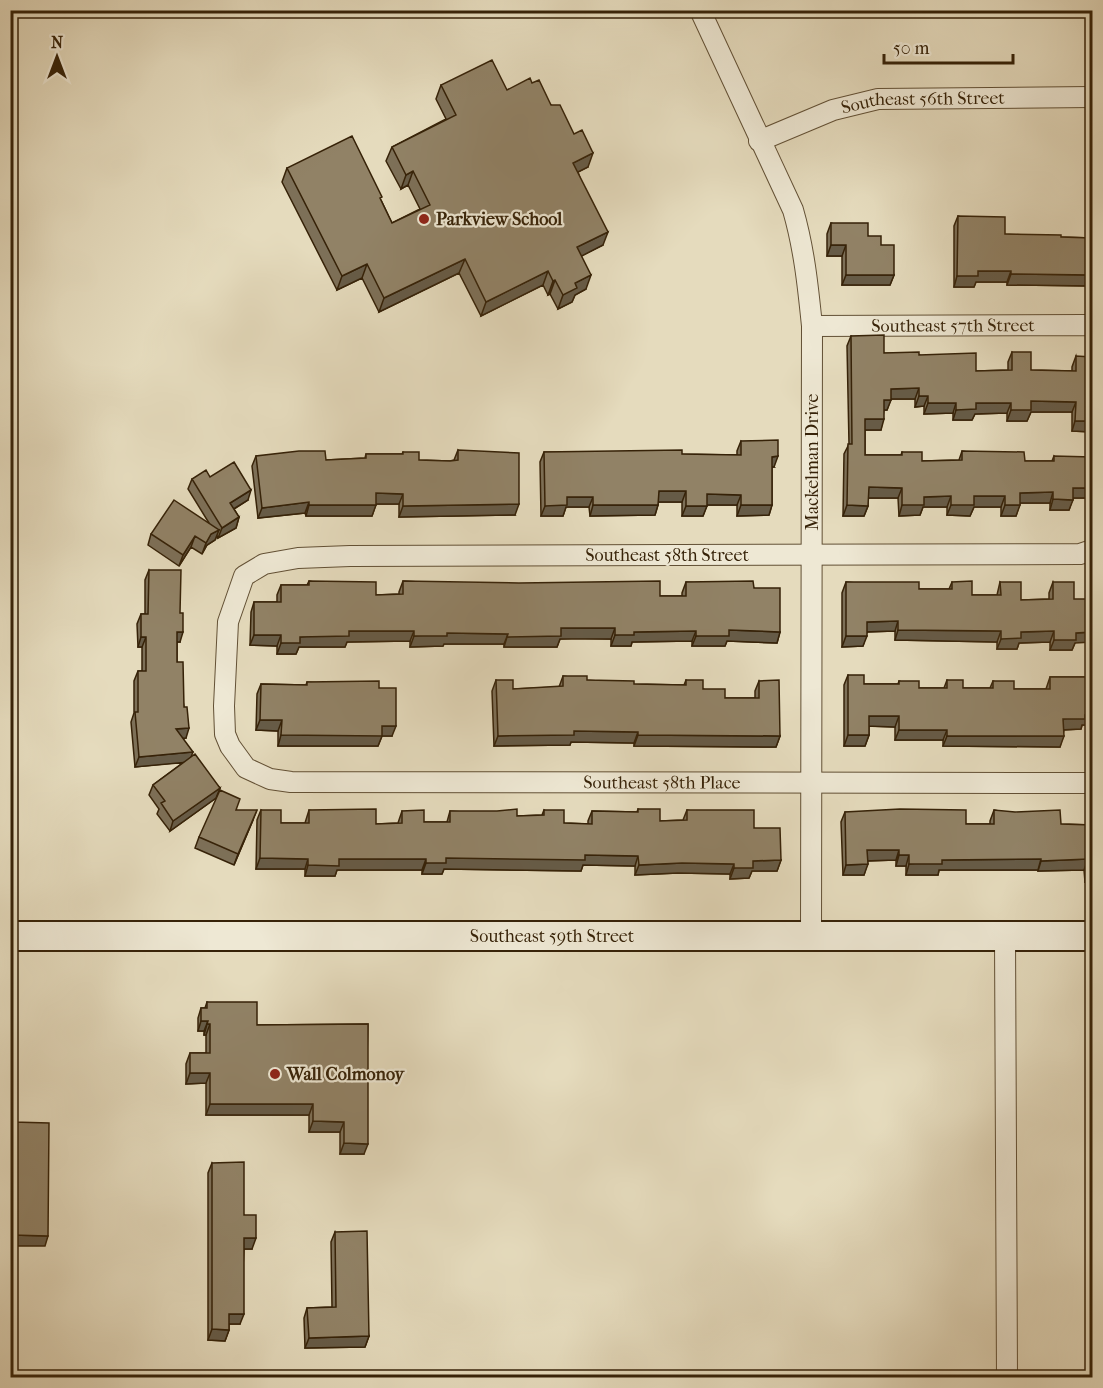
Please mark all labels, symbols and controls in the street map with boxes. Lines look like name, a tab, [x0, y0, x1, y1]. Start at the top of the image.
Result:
north arrow	[27, 27, 87, 87]
scale bar	[884, 27, 1013, 65]
text: N	[51, 33, 64, 52]
text: 50 m	[893, 38, 930, 59]
street label: Southeast 56th Street	[839, 87, 1005, 118]
place label: Parkview School	[436, 209, 563, 230]
marker: Parkview School	[417, 212, 431, 226]
street label: Southeast 57th Street	[871, 315, 1035, 336]
street label: Mackelman Drive	[802, 393, 823, 531]
street label: Southeast 58th Street	[585, 545, 749, 566]
street label: Southeast 58th Place	[583, 772, 741, 793]
street label: Southeast 59th Street	[470, 926, 635, 947]
place label: Wall Colmonoy	[286, 1064, 405, 1085]
marker: Wall Colmonoy	[268, 1067, 282, 1081]

